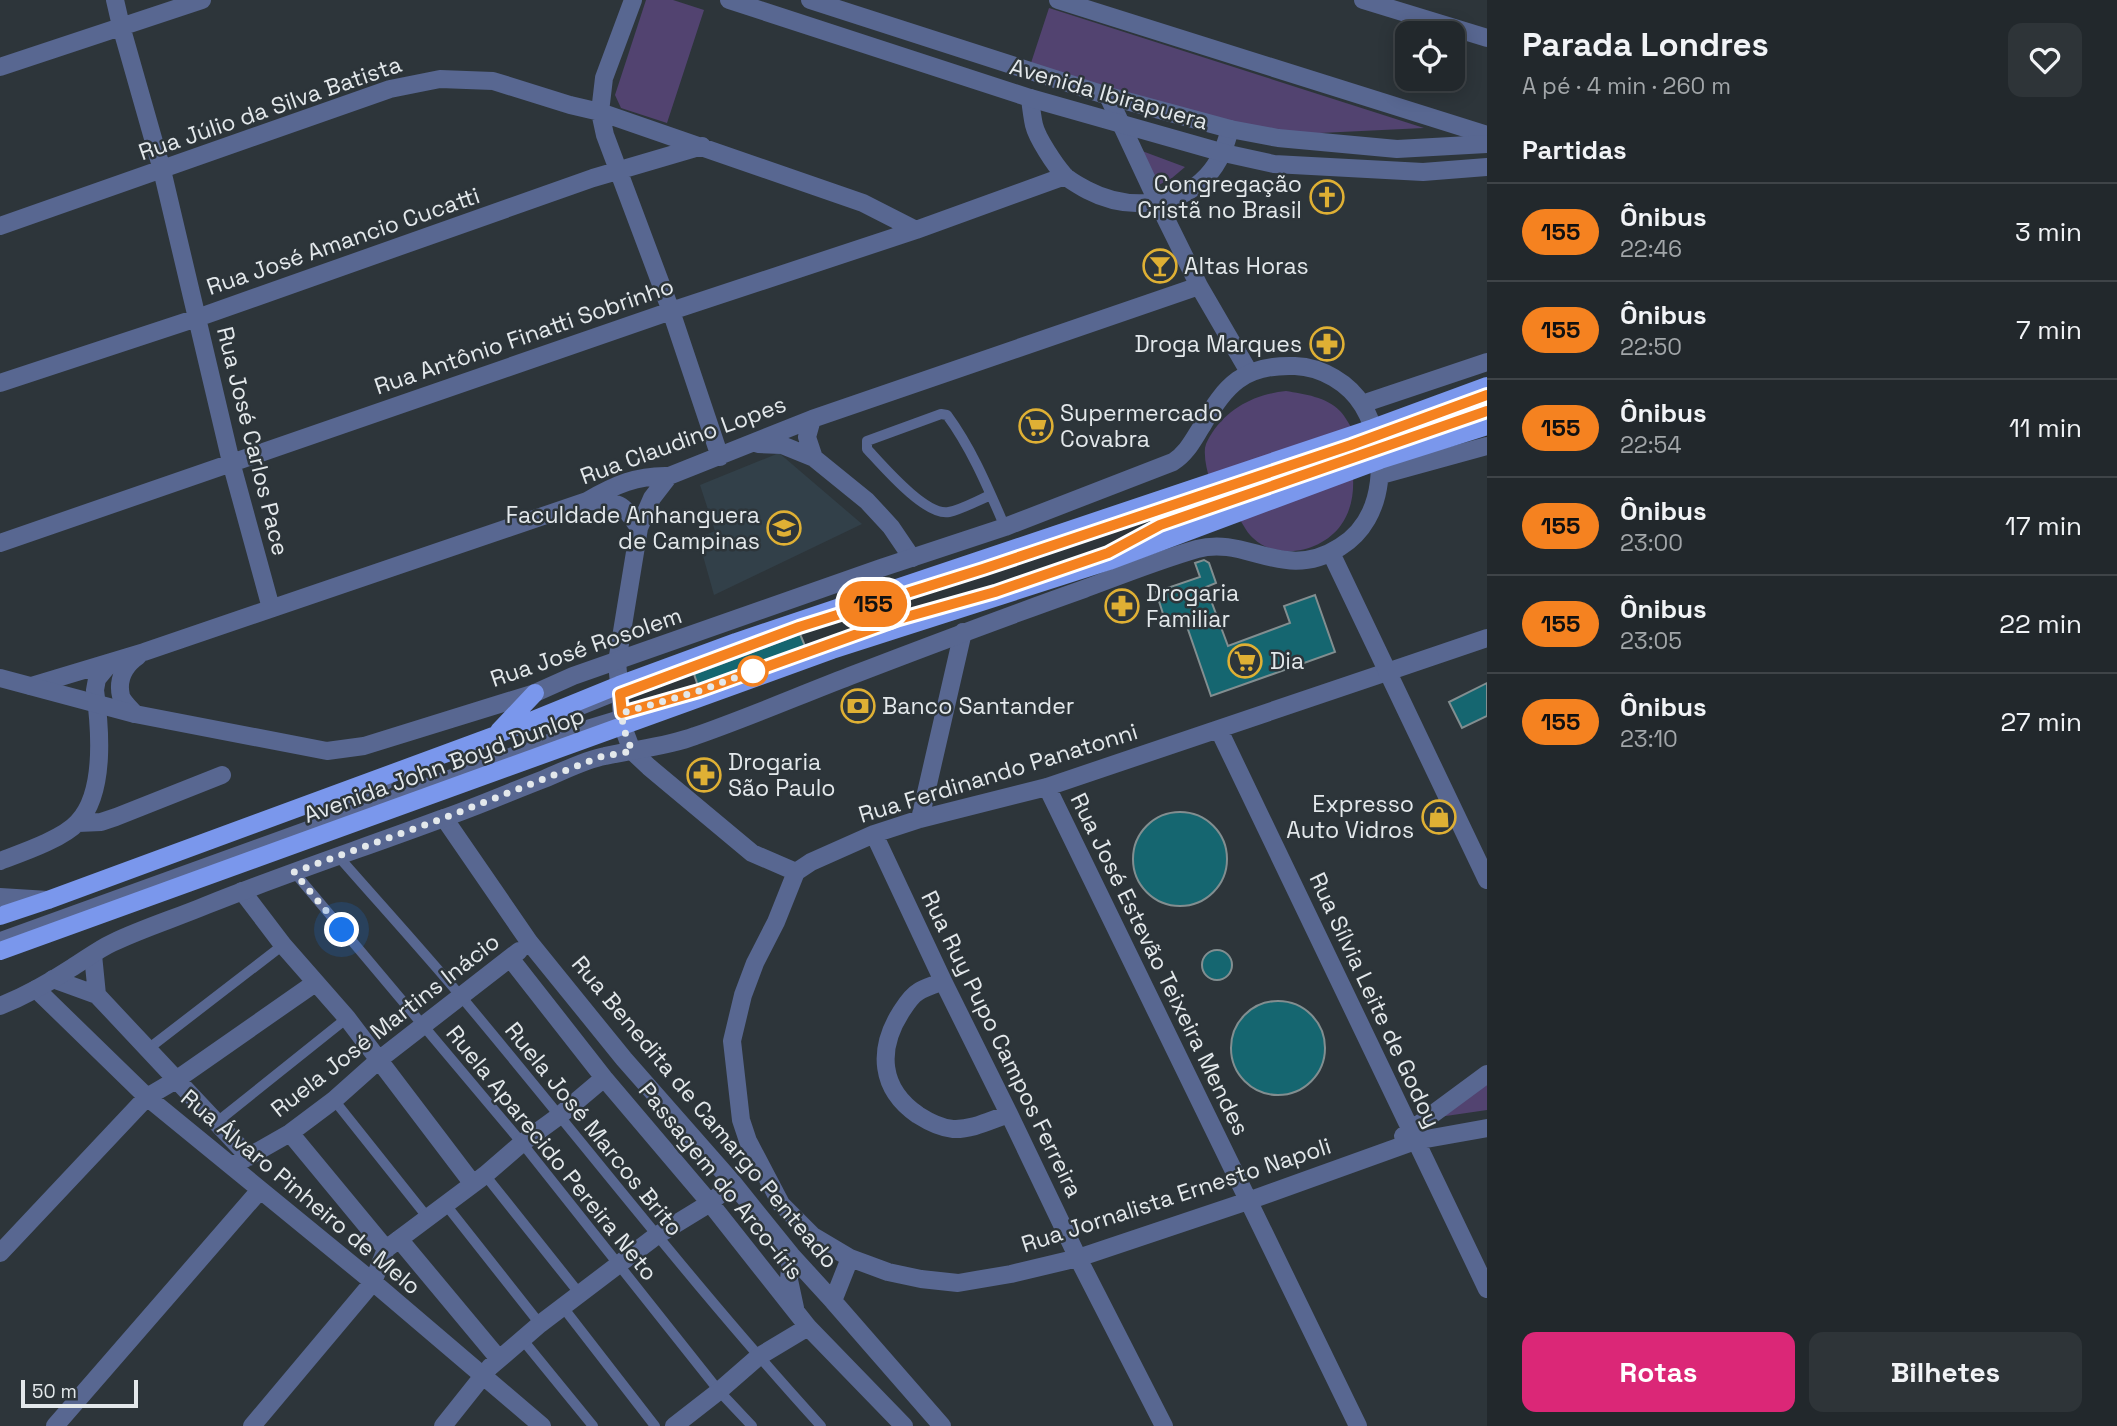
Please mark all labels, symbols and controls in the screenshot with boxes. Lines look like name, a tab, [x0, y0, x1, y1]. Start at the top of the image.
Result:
map controls	[1395, 21, 1465, 91]
button: locate	[1395, 21, 1465, 91]
button: heart	[2008, 23, 2082, 97]
text: Parada Londres	[1522, 24, 1769, 66]
street label: Rua Júlio da Silva Batista	[135, 49, 405, 167]
street label: Avenida Ibirapuera	[1006, 51, 1212, 137]
text: A pé · 4 min · 260 m	[1522, 71, 1731, 101]
text: Partidas	[1522, 133, 1627, 167]
place label: Congregação Cristã no Brasil	[1137, 169, 1302, 225]
church icon: Congregação Cristã no Brasil	[1308, 178, 1346, 216]
street label: Rua José Amancio Cucatti	[202, 180, 484, 302]
text: Ônibus	[1620, 200, 1707, 234]
text: 3 min	[2015, 215, 2082, 249]
text: 155	[1541, 216, 1580, 247]
text: 22:46	[1620, 234, 1682, 264]
bar icon: Altas Horas	[1141, 247, 1179, 285]
place label: Altas Horas	[1184, 251, 1309, 281]
street label: Rua Antônio Finatti Sobrinho	[370, 271, 678, 401]
text: Ônibus	[1620, 298, 1707, 332]
text: 7 min	[2016, 313, 2082, 347]
text: 155	[1541, 314, 1580, 345]
street label: Rua José Carlos Pace	[210, 323, 296, 559]
pharmacy icon: Droga Marques	[1308, 325, 1346, 363]
place label: Droga Marques	[1134, 329, 1302, 359]
text: 22:50	[1620, 332, 1682, 362]
street label: Rua Claudino Lopes	[576, 389, 790, 491]
text: Ônibus	[1620, 396, 1707, 430]
place label: Supermercado Covabra	[1060, 398, 1223, 454]
supermarket icon: Supermercado Covabra	[1017, 407, 1055, 445]
text: 11 min	[2009, 411, 2082, 445]
text: 155	[1541, 412, 1580, 443]
text: 22:54	[1620, 430, 1682, 460]
text: Ônibus	[1620, 494, 1707, 528]
place label: Faculdade Anhanguera de Campinas	[506, 500, 760, 556]
school or university icon: Faculdade Anhanguera de Campinas	[765, 509, 803, 547]
text: 17 min	[2005, 509, 2082, 543]
text: 155	[1541, 510, 1580, 541]
text: 23:00	[1620, 528, 1683, 558]
place label: Drogaria Familiar	[1146, 578, 1239, 634]
line badge: 155	[833, 581, 913, 627]
pharmacy icon: Drogaria Familiar	[1103, 587, 1141, 625]
text: 155	[853, 588, 893, 619]
text: Ônibus	[1620, 592, 1707, 626]
street label: Rua José Rosolem	[486, 600, 686, 694]
text: 22 min	[1999, 607, 2082, 641]
text: 155	[1541, 608, 1580, 639]
text: 23:05	[1620, 626, 1682, 656]
supermarket icon: Dia	[1226, 642, 1264, 680]
place label: Dia	[1270, 646, 1304, 676]
unlabelled marker	[738, 656, 768, 686]
bank icon: Banco Santander	[839, 687, 877, 725]
text: Ônibus	[1620, 690, 1707, 724]
place label: Banco Santander	[882, 691, 1074, 721]
street label: Avenida John Boyd Dunlop	[299, 700, 589, 830]
text: 27 min	[2001, 705, 2082, 739]
text: 155	[1541, 706, 1580, 737]
street label: Rua Ferdinando Panatonni	[855, 716, 1141, 830]
text: 23:10	[1620, 724, 1678, 754]
place label: Drogaria São Paulo	[728, 747, 836, 803]
pharmacy icon: Drogaria São Paulo	[685, 756, 723, 794]
street label: Rua José Estevão Teixeira Mendes	[1064, 788, 1256, 1140]
place label: Expresso Auto Vidros	[1286, 789, 1414, 845]
shop icon: Expresso Auto Vidros	[1420, 798, 1458, 836]
street label: Rua Sílvia Leite de Godoy	[1303, 867, 1447, 1133]
street label: Rua Ruy Pupo Campos Ferreira	[915, 886, 1089, 1202]
your location	[324, 912, 359, 947]
street label: Ruela José Martins Inácio	[265, 926, 505, 1124]
street label: Rua Benedita de Camargo Penteado	[565, 949, 845, 1275]
street label: Ruela José Marcos Brito	[498, 1016, 690, 1242]
street label: Ruela Aparecido Pereira Neto	[440, 1019, 664, 1287]
street label: Passagem do Arco-íris	[632, 1076, 810, 1286]
street label: Rua Álvaro Pinheiro de Melo	[175, 1083, 427, 1301]
street label: Rua Jornalista Ernesto Napoli	[1017, 1131, 1335, 1259]
button: Rotas	[1522, 1332, 1795, 1412]
button: Bilhetes	[1809, 1332, 2082, 1412]
scale bar	[21, 1377, 138, 1409]
text: 50 m	[32, 1379, 77, 1404]

